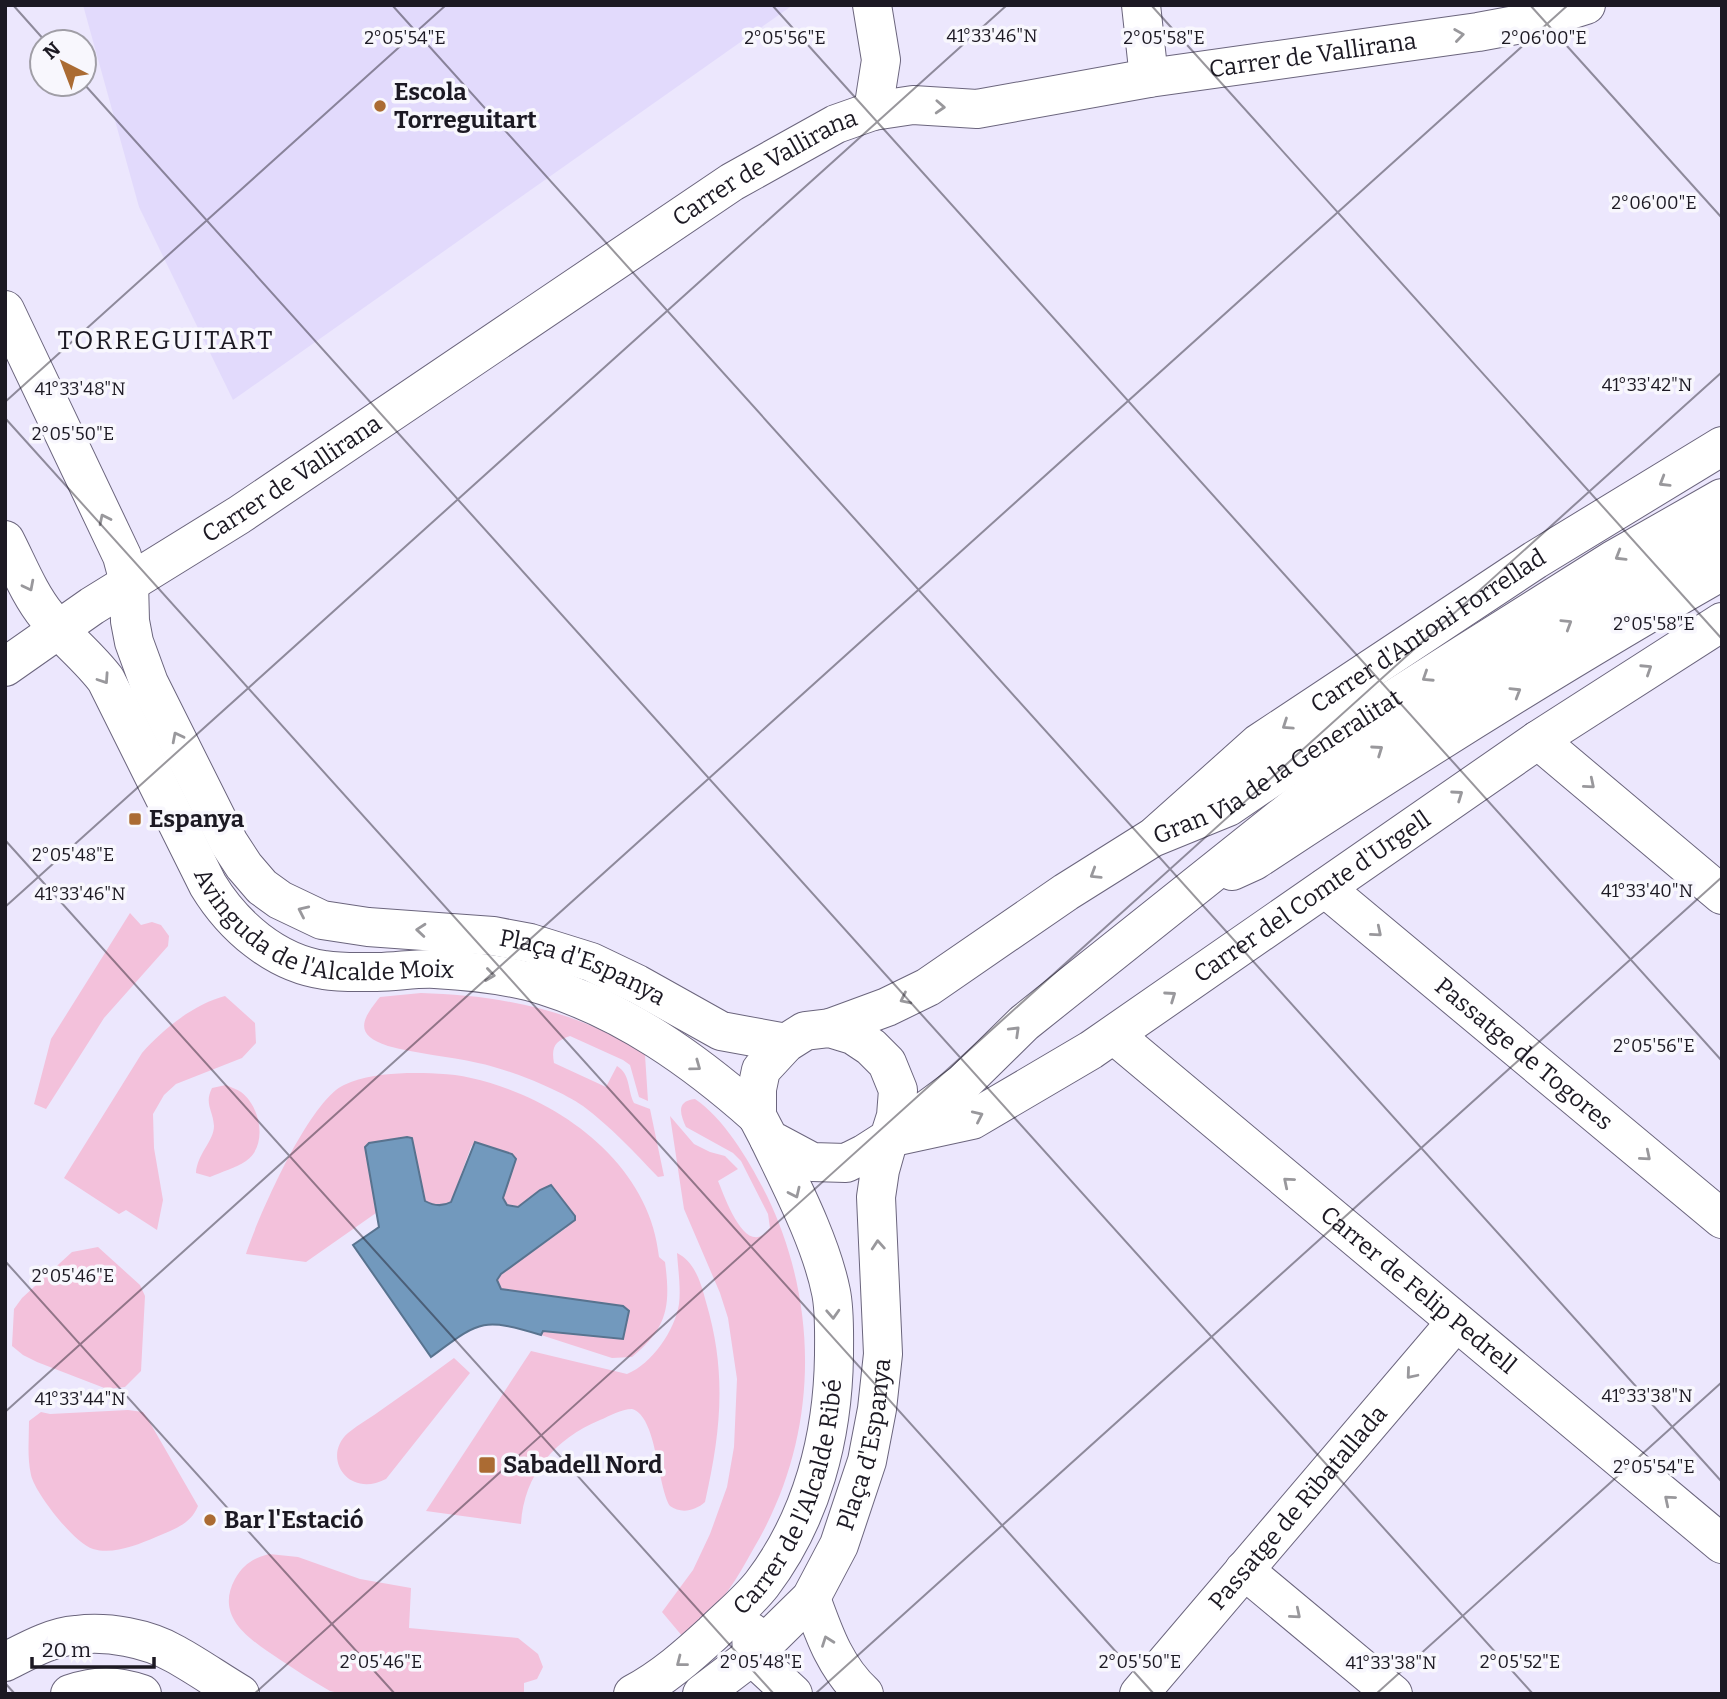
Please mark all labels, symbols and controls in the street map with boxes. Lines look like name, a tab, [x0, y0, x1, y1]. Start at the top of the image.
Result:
text: 41°33'46"N	[946, 25, 1038, 47]
text: 2°05'54"E	[364, 27, 446, 49]
text: 2°05'56"E	[744, 27, 826, 49]
text: 2°05'58"E	[1123, 27, 1205, 49]
street label: Carrer de Vallirana	[1207, 27, 1418, 83]
text: 2°06'00"E	[1501, 27, 1587, 49]
north arrow	[28, 28, 98, 98]
one-way arrow	[1453, 28, 1465, 43]
text: N	[39, 37, 65, 64]
place label: Escola Torreguitart	[394, 78, 537, 134]
marker: Escola Torreguitart	[372, 98, 388, 114]
one-way arrow	[935, 99, 946, 114]
street label: Carrer de Vallirana	[667, 104, 861, 232]
text: 2°06'00"E	[1611, 192, 1697, 214]
district label: TORREGUITART	[58, 325, 275, 356]
text: 41°33'42"N	[1602, 374, 1692, 396]
text: 41°33'48"N	[34, 378, 126, 400]
street label: Carrer de Vallirana	[197, 409, 386, 548]
text: 2°05'50"E	[32, 423, 114, 445]
one-way arrow	[1658, 474, 1671, 487]
one-way arrow	[98, 514, 112, 526]
street label: Carrer d'Antoni Forrellad	[1305, 543, 1551, 719]
one-way arrow	[1615, 548, 1628, 561]
one-way arrow	[20, 579, 34, 591]
text: 2°05'58"E	[1613, 613, 1695, 635]
one-way arrow	[1560, 620, 1573, 633]
one-way arrow	[1640, 665, 1653, 678]
one-way arrow	[1422, 669, 1435, 682]
one-way arrow	[96, 671, 109, 684]
street label: Gran Via de la Generalitat	[1149, 683, 1407, 850]
one-way arrow	[1508, 687, 1521, 700]
one-way arrow	[1282, 716, 1295, 729]
one-way arrow	[171, 732, 185, 744]
one-way arrow	[1370, 746, 1383, 758]
one-way arrow	[1582, 776, 1595, 788]
one-way arrow	[1450, 791, 1463, 803]
place label: Espanya	[149, 805, 245, 833]
street label: Carrer del Comte d'Urgell	[1188, 805, 1436, 988]
marker: Espanya	[127, 811, 143, 827]
text: 2°05'48"E	[32, 844, 114, 866]
street label: Avinguda de l'Alcalde Moix	[188, 864, 455, 986]
one-way arrow	[1089, 866, 1102, 879]
text: 41°33'40"N	[1601, 880, 1693, 902]
text: 41°33'46"N	[34, 883, 126, 905]
one-way arrow	[297, 906, 310, 920]
one-way arrow	[416, 923, 427, 938]
street label: Plaça d'Espanya	[497, 924, 671, 1011]
one-way arrow	[1369, 924, 1382, 936]
one-way arrow	[484, 967, 496, 982]
street label: Passatge de Togores	[1429, 972, 1618, 1136]
one-way arrow	[899, 990, 912, 1004]
one-way arrow	[1163, 992, 1176, 1004]
one-way arrow	[1007, 1027, 1020, 1040]
text: 2°05'56"E	[1613, 1035, 1695, 1057]
one-way arrow	[688, 1058, 701, 1070]
one-way arrow	[971, 1110, 983, 1124]
one-way arrow	[1638, 1148, 1651, 1160]
one-way arrow	[1284, 1177, 1296, 1190]
one-way arrow	[787, 1186, 801, 1198]
street label: Carrer de Felip Pedrell	[1315, 1200, 1522, 1380]
one-way arrow	[871, 1239, 886, 1250]
text: 2°05'46"E	[32, 1265, 114, 1287]
one-way arrow	[825, 1309, 840, 1320]
street label: Plaça d'Espanya	[831, 1357, 896, 1534]
one-way arrow	[1407, 1365, 1419, 1378]
street label: Carrer de l'Alcalde Ribé	[727, 1378, 847, 1621]
text: 41°33'38"N	[1602, 1385, 1692, 1407]
text: 41°33'44"N	[34, 1388, 126, 1410]
street label: Passatge de Ribatallada	[1203, 1400, 1393, 1615]
place label: Sabadell Nord	[503, 1451, 663, 1479]
marker: Sabadell Nord	[477, 1455, 497, 1475]
text: 2°05'54"E	[1613, 1456, 1695, 1478]
one-way arrow	[1665, 1496, 1677, 1509]
place label: Bar l'Estació	[224, 1506, 364, 1534]
marker: Bar l'Estació	[202, 1512, 218, 1528]
one-way arrow	[1288, 1606, 1301, 1618]
scale bar	[32, 1626, 154, 1670]
one-way arrow	[821, 1635, 835, 1647]
text: 20 m	[42, 1637, 91, 1663]
text: 2°05'46"E	[340, 1651, 422, 1673]
text: 2°05'48"E	[720, 1651, 802, 1673]
text: 2°05'50"E	[1099, 1651, 1181, 1673]
text: 2°05'52"E	[1480, 1651, 1560, 1673]
text: 41°33'38"N	[1346, 1652, 1436, 1674]
one-way arrow	[676, 1653, 688, 1666]

